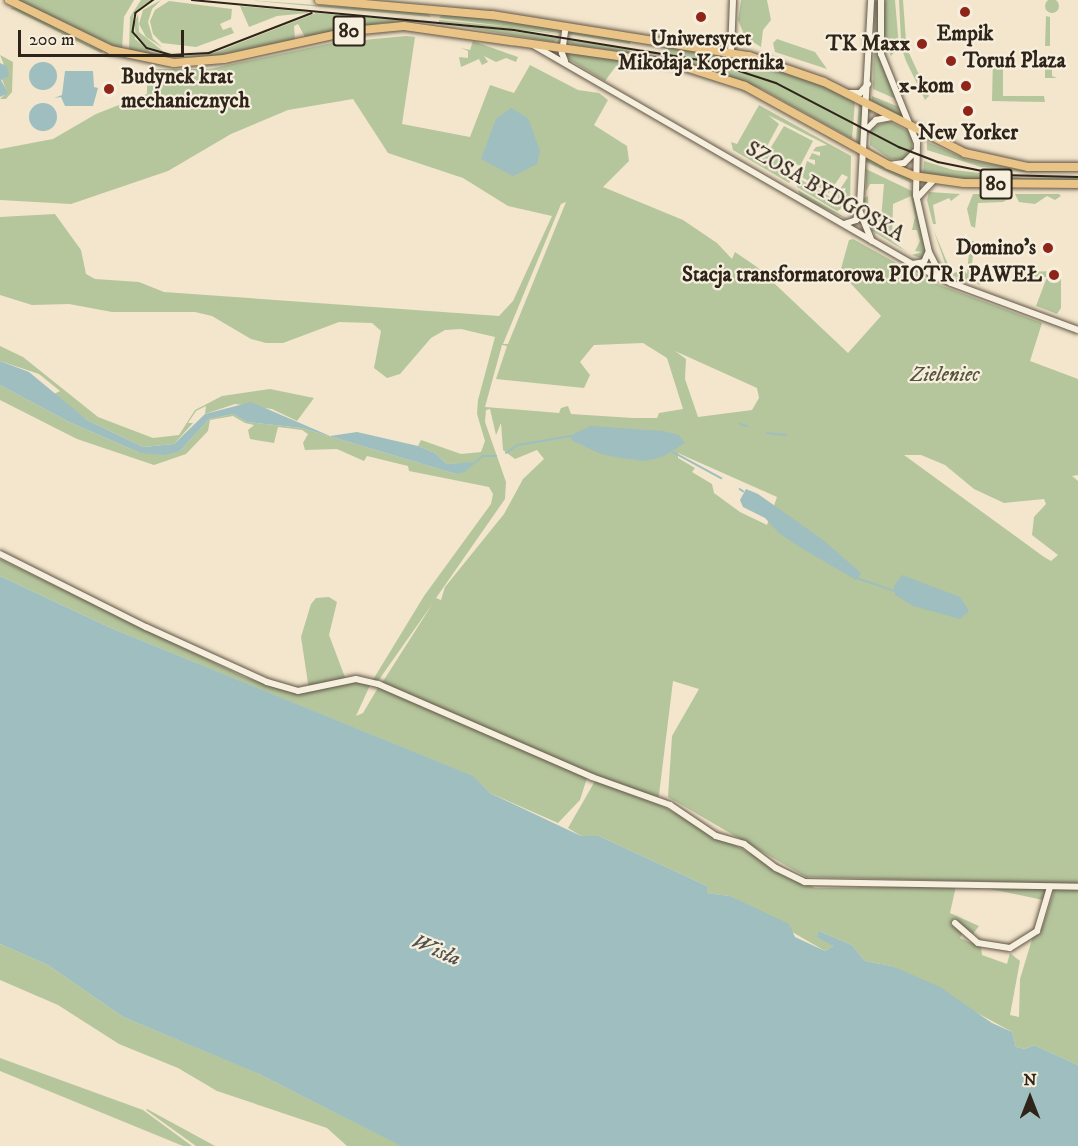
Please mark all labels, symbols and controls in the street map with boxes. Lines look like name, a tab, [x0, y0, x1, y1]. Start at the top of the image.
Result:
marker: Empik	[958, 5, 972, 19]
marker: Uniwersytet Mikołaja Kopernika	[694, 10, 708, 24]
road number: 80	[332, 14, 366, 48]
scale bar	[21, 18, 188, 56]
place label: Empik	[936, 21, 994, 47]
place label: Uniwersytet Mikołaja Kopernika	[618, 26, 784, 76]
text: 200 m	[29, 29, 75, 51]
place label: TK Maxx	[826, 31, 910, 57]
marker: TK Maxx	[915, 37, 929, 51]
place label: Toruń Plaza	[963, 48, 1066, 74]
marker: Toruń Plaza	[944, 54, 958, 68]
place label: Budynek krat mechanicznych	[121, 64, 250, 114]
place label: x-kom	[899, 73, 954, 99]
marker: x-kom	[959, 79, 973, 93]
marker: Budynek krat mechanicznych	[102, 82, 116, 96]
marker: New Yorker	[961, 104, 975, 118]
place label: New Yorker	[918, 120, 1018, 146]
street label: SZOSA BYDGOSKA	[741, 136, 909, 248]
road number: 80	[980, 167, 1012, 201]
place label: Domino's	[956, 235, 1036, 261]
marker: Domino's	[1041, 241, 1055, 255]
place label: Stacja transformatorowa PIOTR i PAWEŁ	[682, 262, 1042, 288]
marker: Stacja transformatorowa PIOTR i PAWEŁ	[1047, 268, 1061, 282]
park label: Zieleniec	[911, 362, 979, 388]
water label: Wisła	[408, 928, 464, 972]
north arrow	[1000, 1068, 1060, 1128]
text: N	[1023, 1070, 1037, 1090]

